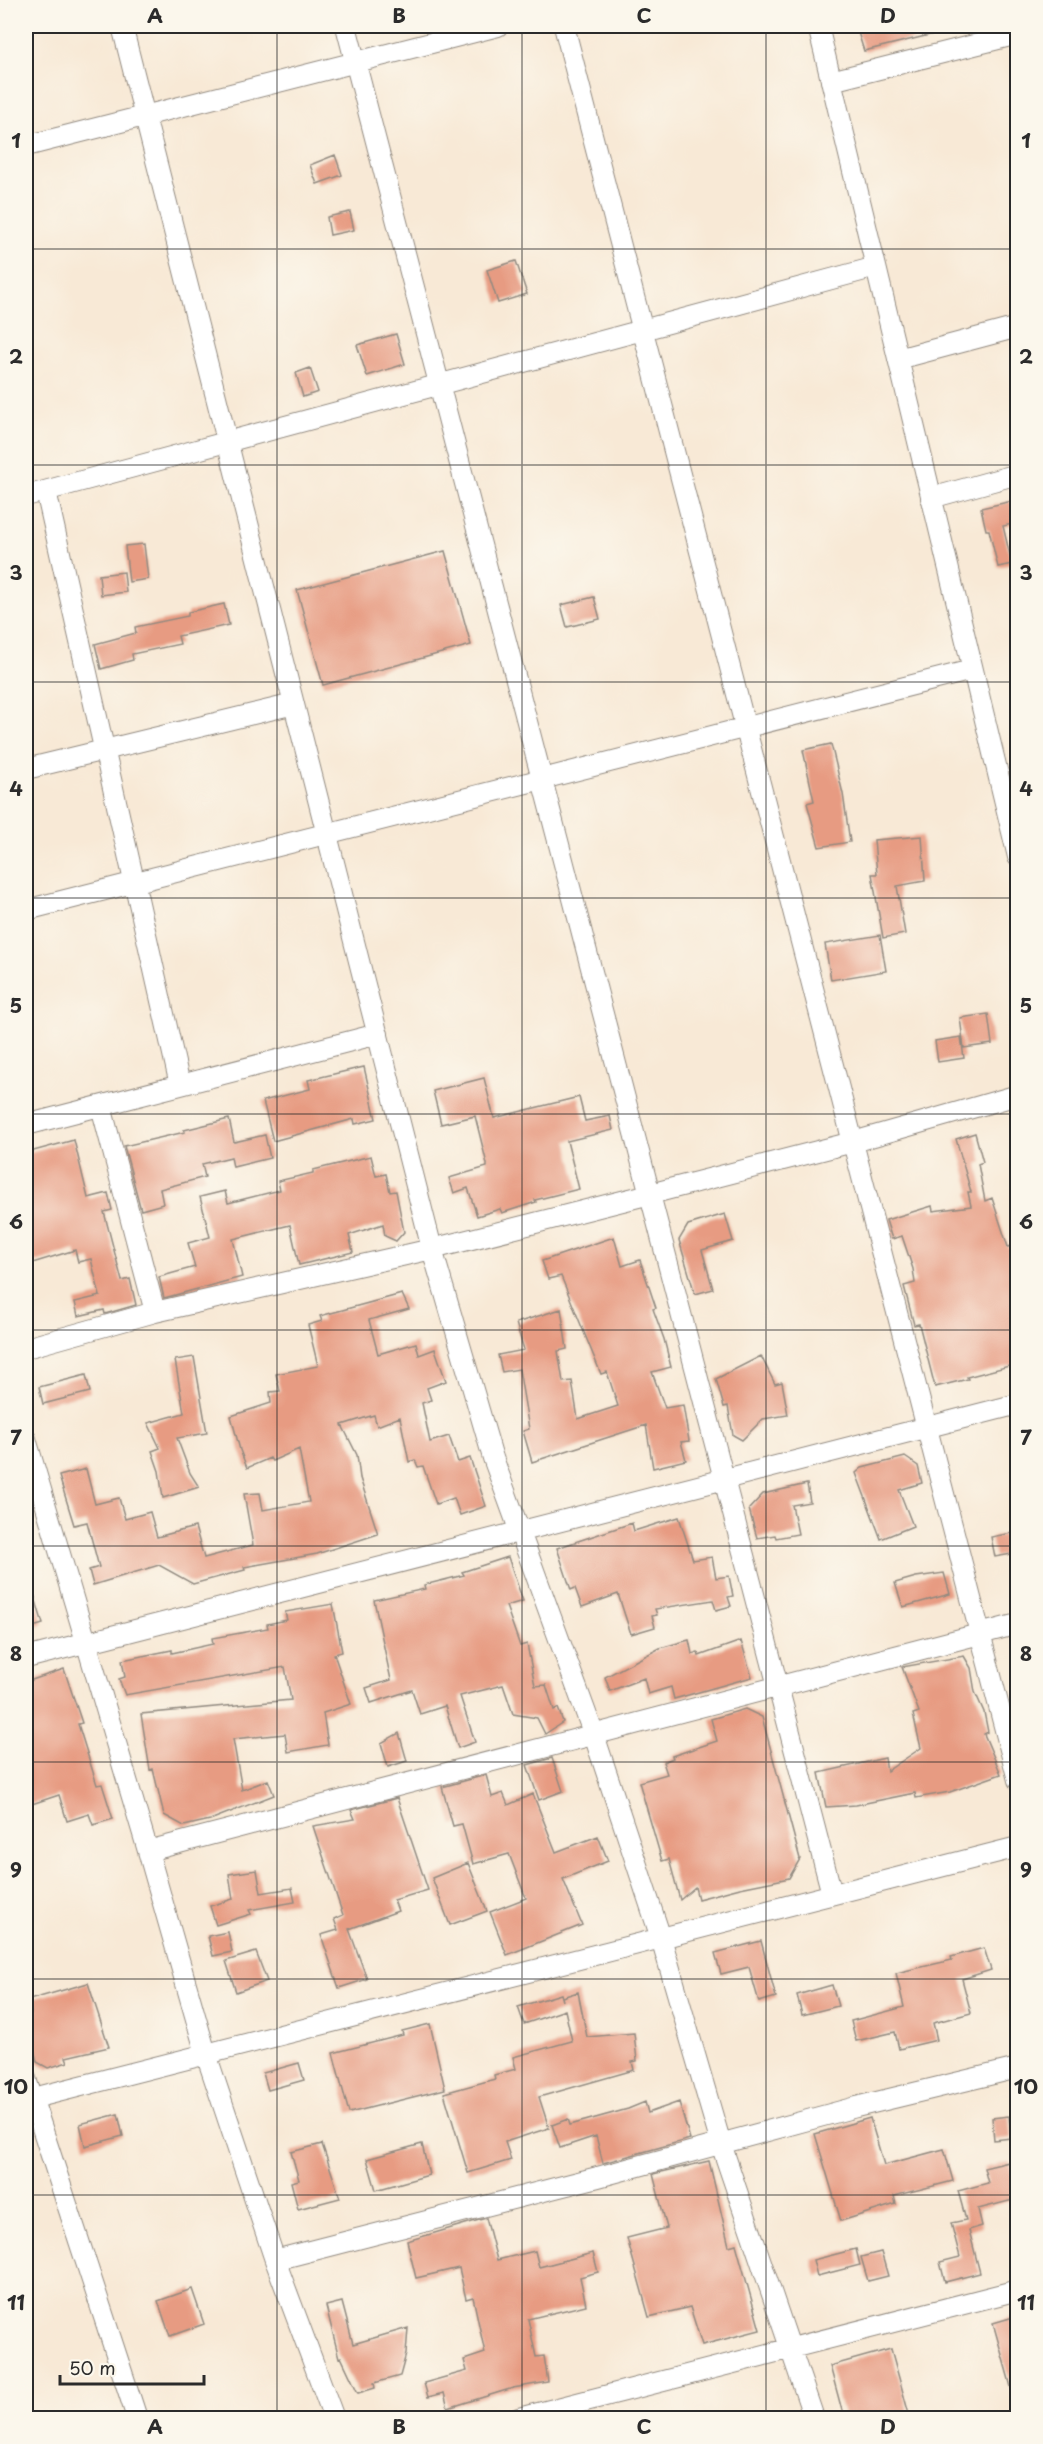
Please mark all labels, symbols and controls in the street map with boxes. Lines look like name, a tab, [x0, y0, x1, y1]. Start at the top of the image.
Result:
text: A	[147, 0, 163, 30]
text: B	[392, 0, 406, 30]
text: C	[636, 0, 652, 30]
text: D	[880, 0, 896, 30]
text: 1	[11, 125, 21, 155]
text: 1	[1021, 125, 1031, 155]
text: 2	[9, 341, 23, 371]
text: 2	[1019, 341, 1033, 371]
text: 3	[9, 557, 23, 587]
text: 3	[1019, 557, 1033, 587]
text: 4	[9, 773, 23, 803]
text: 4	[1019, 773, 1033, 803]
text: 5	[10, 990, 22, 1020]
text: 5	[1020, 990, 1032, 1020]
text: 6	[9, 1206, 23, 1236]
text: 6	[1019, 1206, 1033, 1236]
text: 7	[10, 1422, 22, 1452]
text: 7	[1020, 1422, 1032, 1452]
text: 8	[10, 1638, 22, 1668]
text: 8	[1020, 1638, 1032, 1668]
text: 9	[10, 1854, 22, 1884]
text: 9	[1020, 1854, 1032, 1884]
text: 10	[4, 2071, 28, 2101]
text: 10	[1014, 2071, 1038, 2101]
text: 11	[7, 2287, 25, 2317]
text: 11	[1017, 2287, 1035, 2317]
scale bar	[60, 2348, 204, 2386]
text: 50 m	[69, 2354, 116, 2381]
text: A	[147, 2411, 163, 2441]
text: B	[392, 2411, 406, 2441]
text: C	[636, 2411, 652, 2441]
text: D	[880, 2411, 896, 2441]

